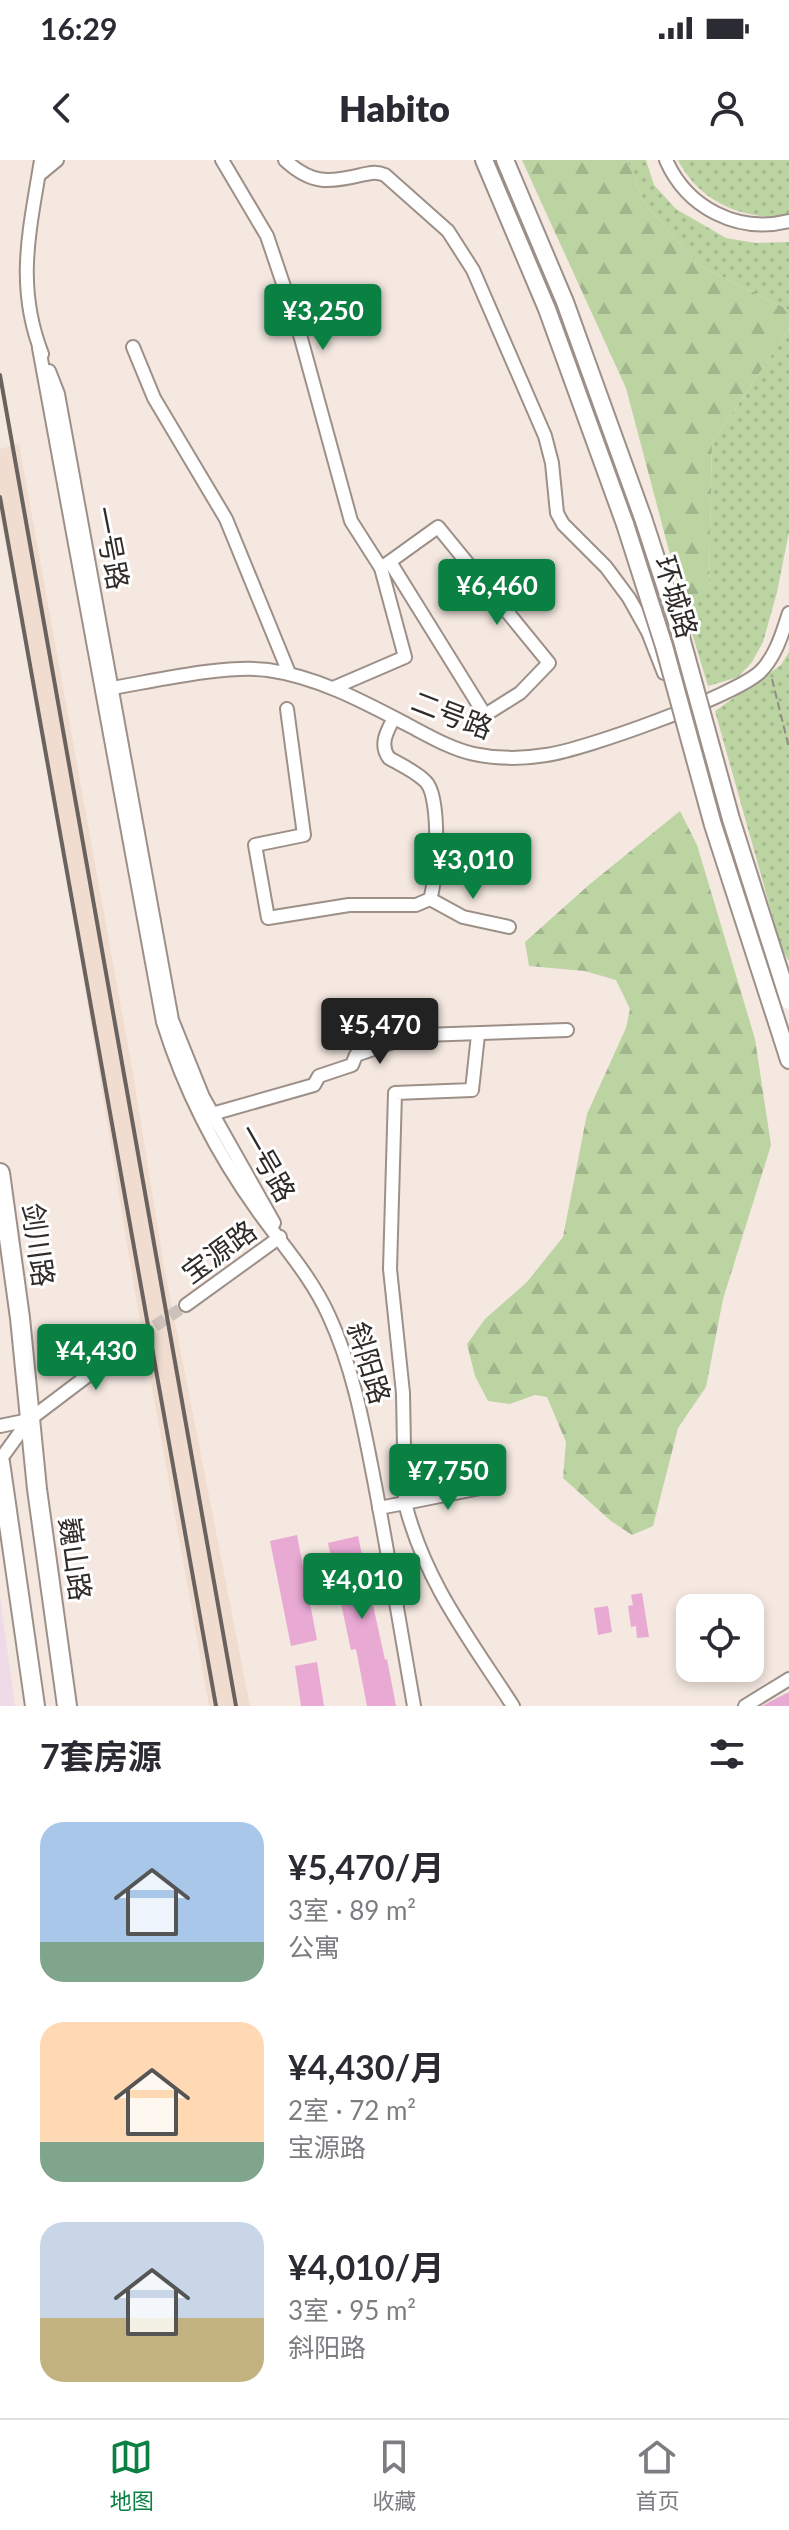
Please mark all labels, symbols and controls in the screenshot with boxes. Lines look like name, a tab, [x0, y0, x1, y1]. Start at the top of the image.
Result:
text: 16:29	[40, 10, 117, 46]
icon: back	[40, 86, 84, 130]
text: Habito	[339, 86, 450, 130]
icon: person	[705, 86, 749, 130]
pin: ¥3,250	[258, 284, 388, 352]
text: ¥3,250	[282, 294, 364, 326]
street label: 一号路	[87, 503, 137, 592]
street label: 环城路	[648, 552, 705, 642]
pin: ¥6,460	[432, 559, 562, 627]
text: ¥6,460	[456, 569, 538, 601]
street label: 二号路	[407, 683, 498, 745]
pin: ¥3,010	[408, 833, 538, 901]
text: ¥3,010	[432, 843, 514, 875]
pin: ¥5,470	[315, 998, 445, 1066]
text: ¥5,470	[339, 1008, 421, 1040]
street label: 一号路	[232, 1118, 304, 1207]
street label: 剑川路	[16, 1201, 62, 1289]
street label: 宝源路	[174, 1213, 262, 1290]
street label: 斜阳路	[341, 1318, 398, 1408]
pin: ¥4,430	[31, 1324, 161, 1392]
text: ¥4,430	[55, 1334, 137, 1366]
pin: ¥7,750	[383, 1444, 513, 1512]
text: ¥7,750	[407, 1454, 489, 1486]
street label: 巍山路	[53, 1515, 99, 1603]
pin: ¥4,010	[297, 1553, 427, 1621]
text: ¥4,010	[321, 1563, 403, 1595]
map controls	[676, 1594, 764, 1682]
button: locate	[676, 1594, 764, 1682]
icon: filters	[705, 1732, 749, 1776]
text: 7套房源	[40, 1735, 162, 1776]
text: ¥5,470/月	[288, 1846, 444, 1887]
icon: home	[104, 1854, 200, 1950]
text: 3室 · 89 m²	[288, 1894, 416, 1926]
text: 公寓	[288, 1931, 340, 1963]
text: ¥4,430/月	[288, 2046, 444, 2087]
icon: home	[104, 2054, 200, 2150]
text: 2室 · 72 m²	[288, 2094, 416, 2126]
text: 宝源路	[288, 2131, 366, 2163]
text: ¥4,010/月	[288, 2246, 444, 2287]
icon: home	[104, 2254, 200, 2350]
text: 3室 · 95 m²	[288, 2294, 416, 2326]
text: 斜阳路	[288, 2331, 366, 2363]
tab: 地图	[109, 2435, 154, 2515]
tab: 收藏	[372, 2435, 417, 2515]
tab: 首页	[635, 2435, 680, 2515]

